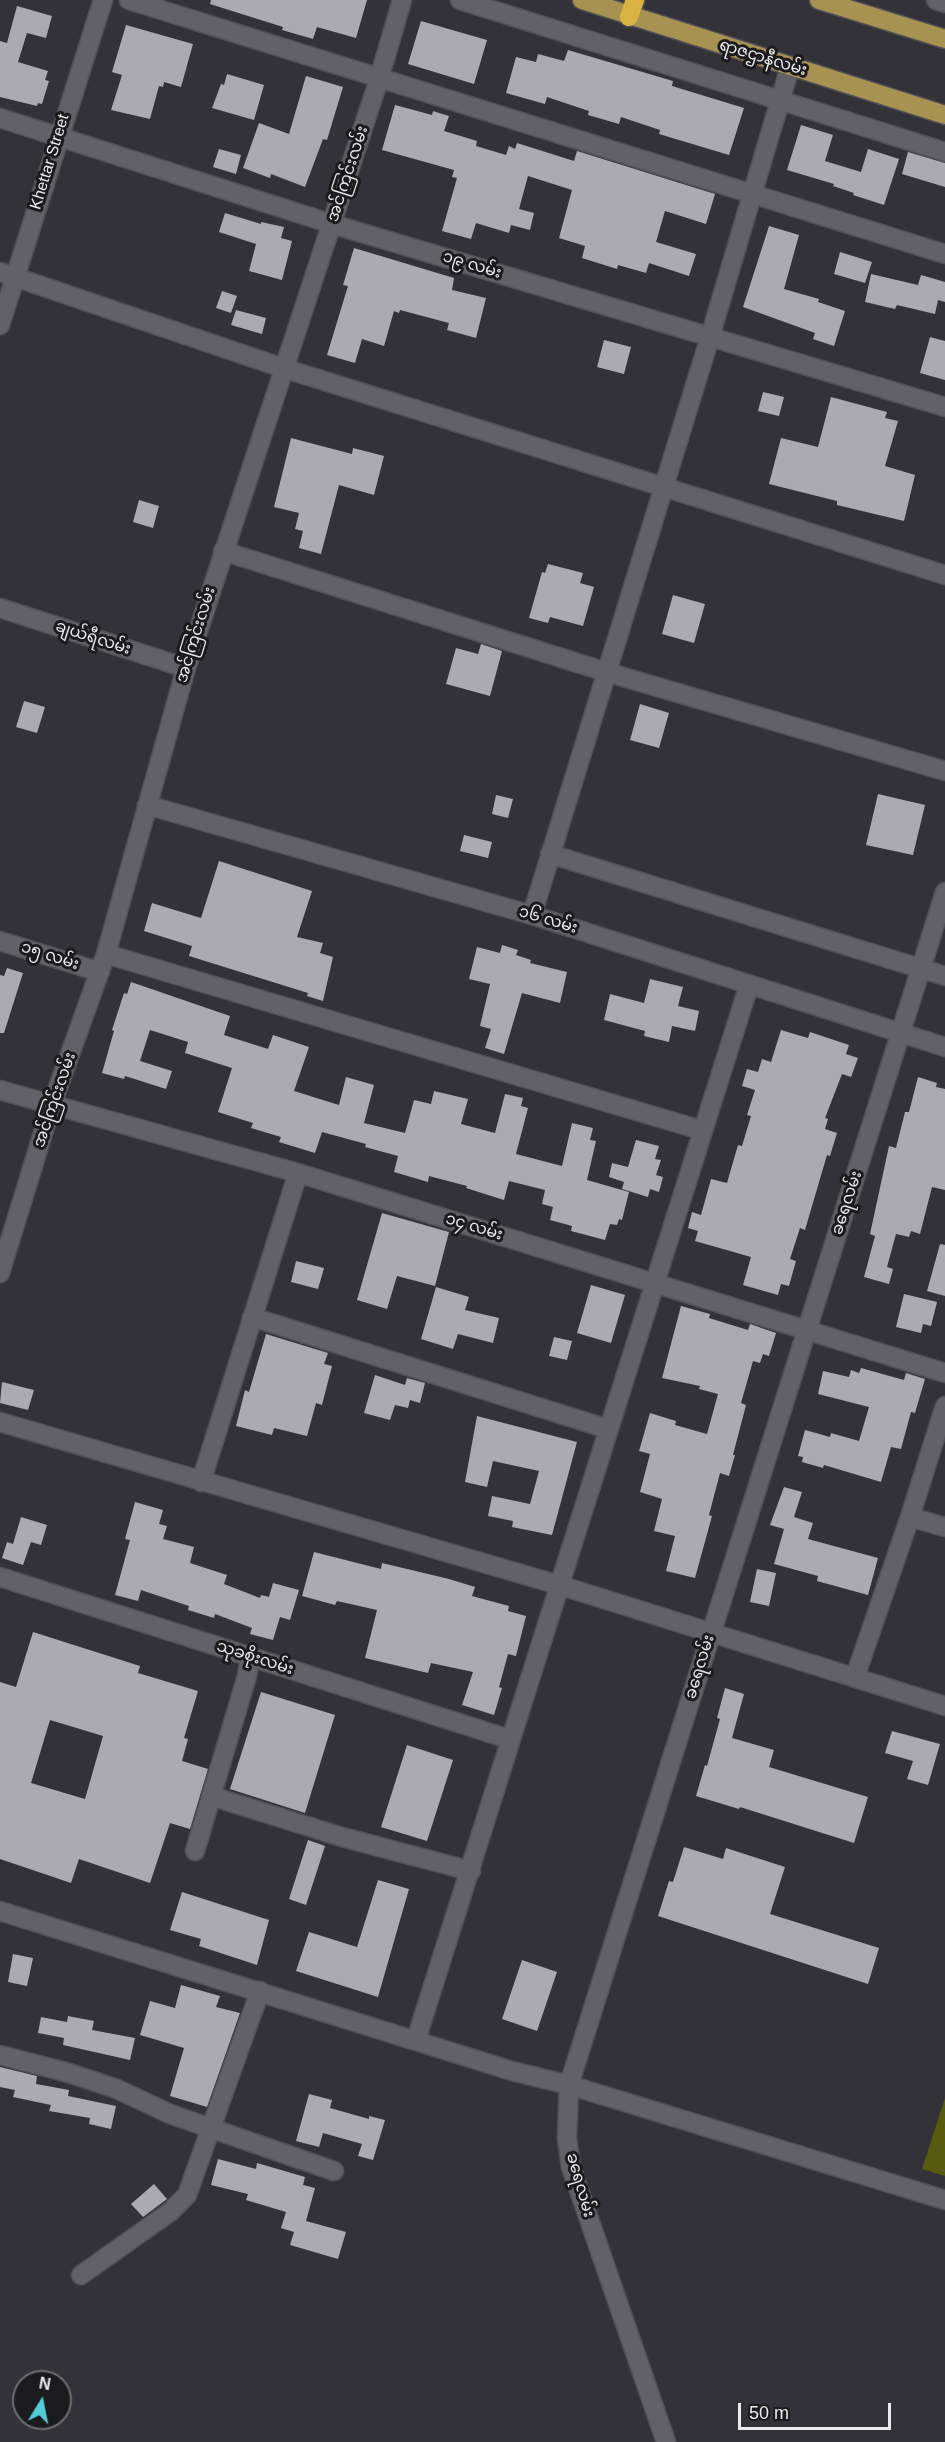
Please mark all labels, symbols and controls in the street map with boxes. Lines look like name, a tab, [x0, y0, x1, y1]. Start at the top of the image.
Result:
street label: ရာဇဌာနီလမ်း	[717, 36, 809, 80]
street label: Khettar Street	[26, 112, 74, 212]
street label: အင်ကြင်းလမ်း	[324, 124, 372, 224]
street label: ၁၉ လမ်း	[440, 247, 504, 283]
street label: အင်ကြင်းလမ်း	[172, 585, 220, 685]
street label: ချယ်ရီလမ်း	[53, 617, 133, 659]
street label: ၁၆ လမ်း	[516, 902, 580, 938]
street label: ၁၅ လမ်း	[19, 938, 81, 974]
street label: အင်ကြင်းလမ်း	[30, 1050, 80, 1150]
street label: ခရေလမ်း	[828, 1169, 866, 1237]
street label: ၁၄ လမ်း	[443, 1209, 505, 1245]
street label: ခရေလမ်း	[681, 1633, 719, 1701]
street label: သုခစိုးလမ်း	[214, 1637, 296, 1679]
street label: ခရေလမ်း	[562, 2151, 598, 2219]
north arrow	[12, 2370, 72, 2430]
text: N	[38, 2374, 52, 2393]
scale bar	[741, 2391, 894, 2429]
text: 50 m	[749, 2403, 789, 2423]

